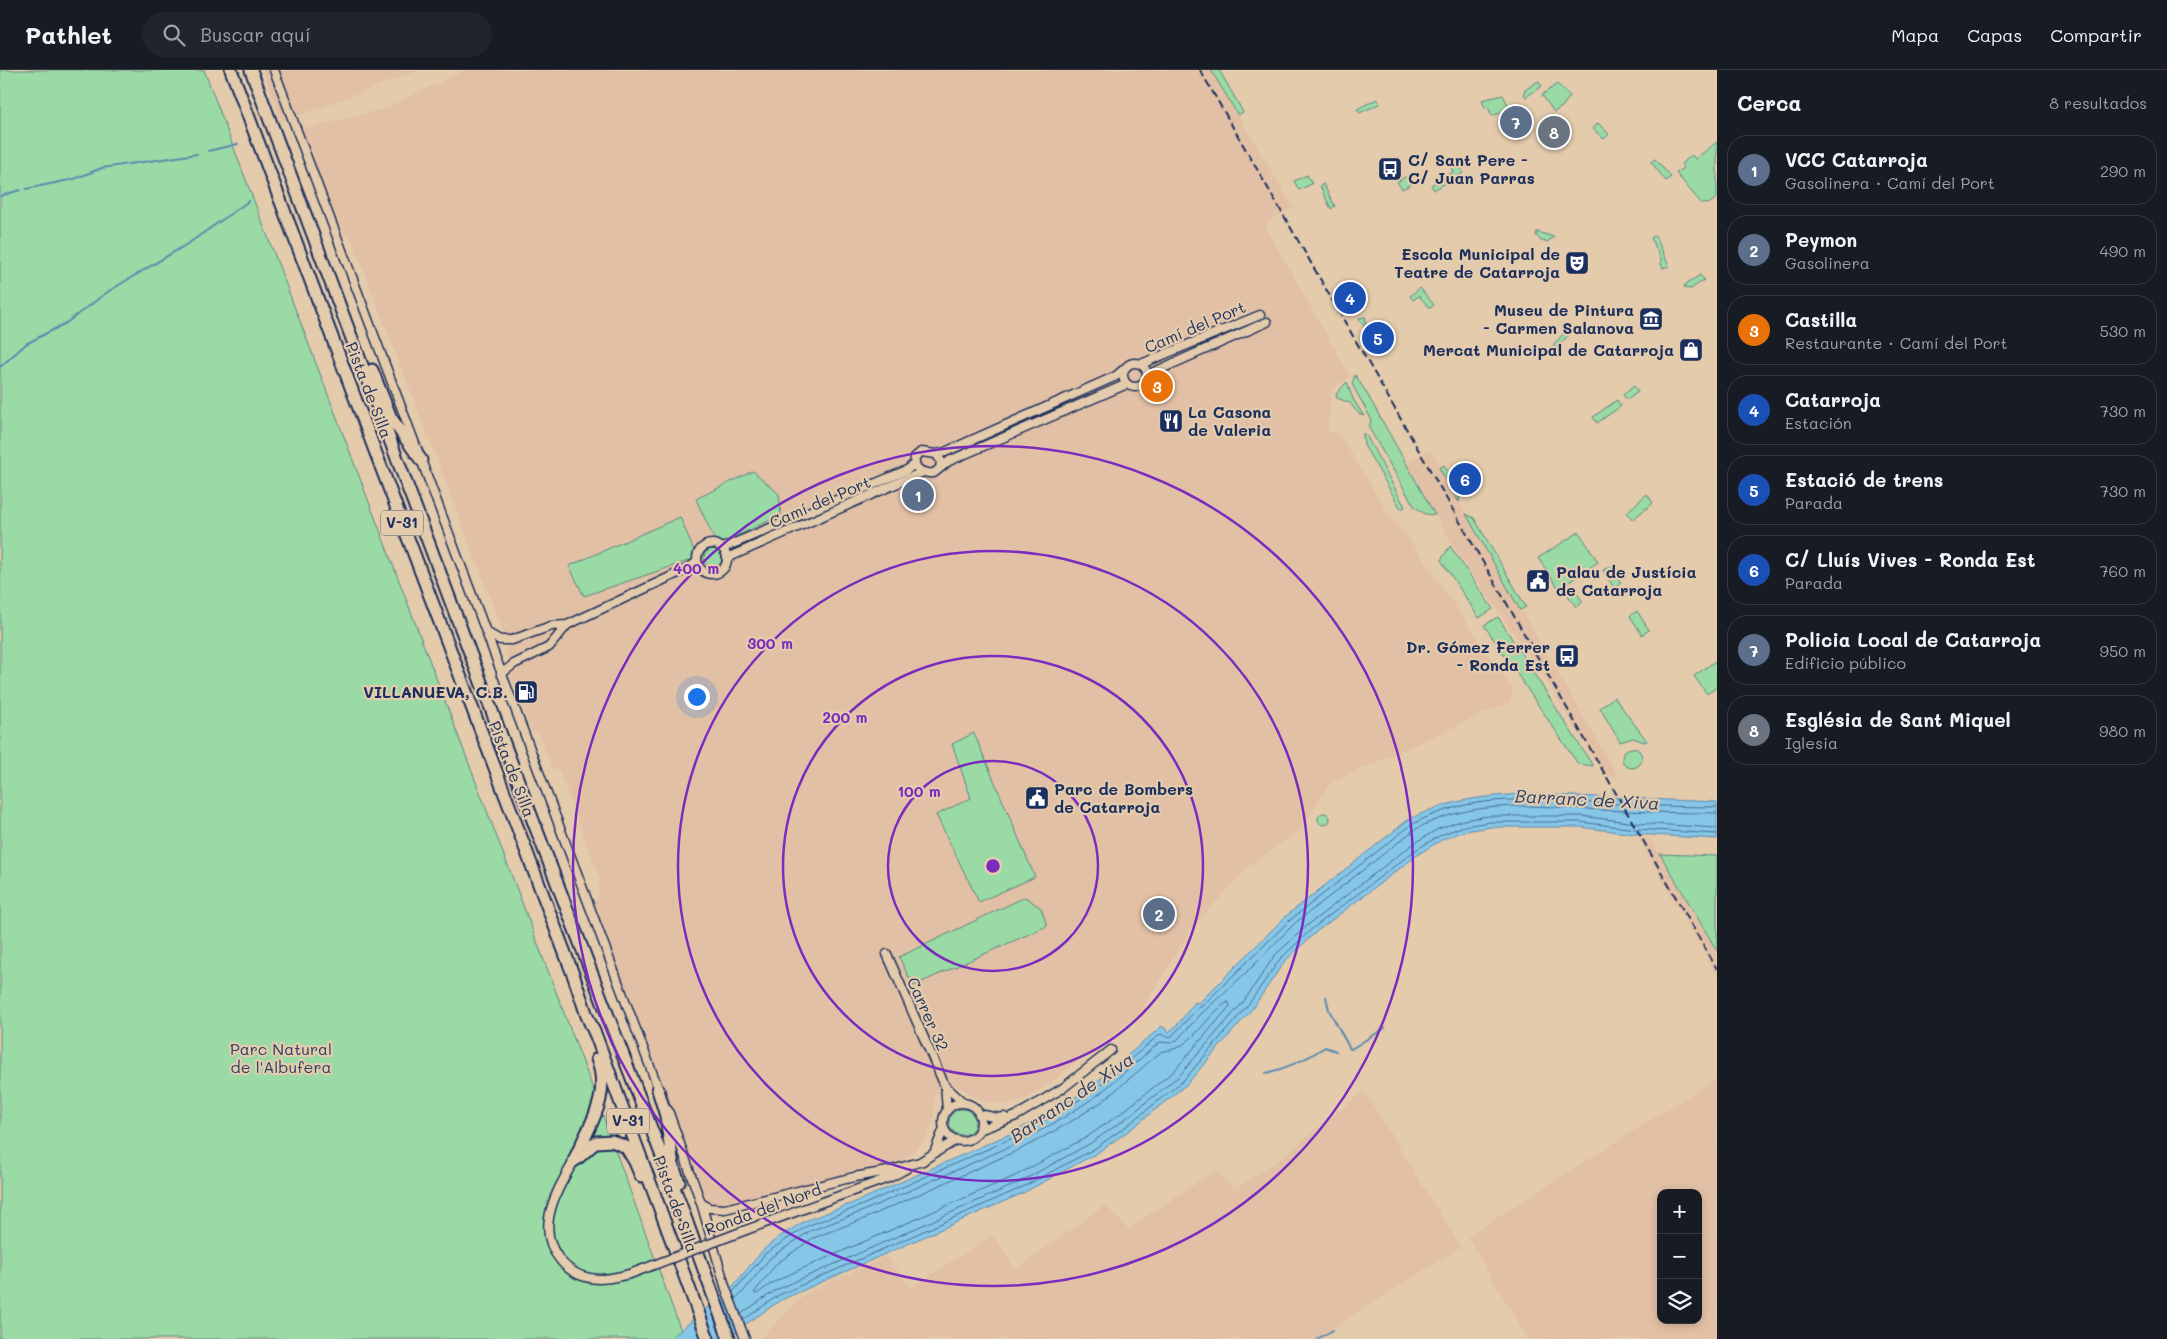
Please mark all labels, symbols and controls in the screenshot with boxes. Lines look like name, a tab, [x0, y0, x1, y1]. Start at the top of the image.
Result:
search box	[142, 12, 492, 57]
text: Pathlet	[25, 19, 112, 50]
icon: search	[160, 21, 188, 49]
text: Buscar aquí	[200, 22, 311, 47]
text: Mapa	[1891, 23, 1939, 47]
text: Capas	[1967, 23, 2022, 47]
text: Compartir	[2050, 23, 2142, 47]
text: Cerca	[1737, 89, 1802, 116]
text: 8 resultados	[2049, 92, 2147, 113]
pin: 7	[1500, 103, 1532, 141]
pin: 8	[1538, 113, 1570, 151]
text: VCC Catarroja	[1785, 147, 1928, 172]
place label: C/ Sant Pere - C/ Juan Parras	[1408, 149, 1535, 188]
bus stop icon: C/ Sant Pere - C/ Juan Parras	[1377, 156, 1403, 182]
text: 1	[1750, 160, 1758, 181]
text: 290 m	[2100, 160, 2146, 181]
text: Gasolinera · Camí del Port	[1785, 172, 1995, 193]
text: Peymon	[1785, 227, 1857, 252]
text: 2	[1750, 240, 1758, 261]
text: 490 m	[2099, 240, 2146, 261]
place label: Escola Municipal de Teatre de Catarroja	[1394, 243, 1560, 282]
theatre icon: Escola Municipal de Teatre de Catarroja	[1564, 250, 1590, 276]
text: Gasolinera	[1785, 252, 1870, 273]
pin: 4	[1334, 279, 1366, 317]
street label: Camí del Port	[1141, 296, 1249, 357]
place label: Museu de Pintura - Carmen Salanova	[1483, 299, 1634, 338]
museum icon: Museu de Pintura - Carmen Salanova	[1638, 306, 1664, 332]
text: Castilla	[1785, 307, 1857, 332]
pin: 5	[1362, 319, 1394, 357]
text: 3	[1749, 320, 1759, 341]
text: 530 m	[2100, 320, 2146, 341]
text: Restaurante · Camí del Port	[1785, 332, 2008, 353]
shop icon: Mercat Municipal de Catarroja	[1678, 337, 1704, 363]
street label: Pista de Silla	[341, 339, 397, 441]
place label: Mercat Municipal de Catarroja	[1423, 339, 1674, 360]
pin: 3	[1141, 367, 1173, 405]
text: Catarroja	[1785, 387, 1881, 412]
text: 4	[1749, 400, 1759, 421]
text: 730 m	[2100, 400, 2146, 421]
place label: La Casona de Valeria	[1188, 401, 1272, 440]
restaurant icon: La Casona de Valeria	[1158, 408, 1184, 434]
text: Estación	[1785, 412, 1852, 433]
pin: 6	[1449, 460, 1481, 498]
text: Estació de trens	[1785, 467, 1943, 492]
street label: Camí del Port	[766, 471, 874, 532]
pin: 1	[902, 476, 934, 514]
text: 5	[1749, 480, 1759, 501]
text: 730 m	[2100, 480, 2146, 501]
text: Parada	[1785, 492, 1843, 513]
road number: V-31	[381, 510, 423, 536]
text: C/ Lluís Vives - Ronda Est	[1785, 547, 2035, 572]
text: 400 m	[673, 558, 719, 578]
text: 6	[1749, 560, 1759, 581]
text: 760 m	[2100, 560, 2146, 581]
place label: Palau de Justícia de Catarroja	[1556, 561, 1697, 600]
public building icon: Palau de Justícia de Catarroja	[1525, 568, 1551, 594]
text: Parada	[1785, 572, 1843, 593]
text: Policia Local de Catarroja	[1785, 627, 2041, 652]
text: 300 m	[747, 633, 793, 653]
place label: Dr. Gómez Ferrer - Ronda Est	[1406, 636, 1550, 675]
text: 7	[1750, 640, 1758, 661]
text: 950 m	[2099, 640, 2146, 661]
bus stop icon: Dr. Gómez Ferrer - Ronda Est	[1554, 643, 1580, 669]
text: Edificio público	[1785, 652, 1906, 673]
fuel station icon: VILLANUEVA, C.B.	[513, 679, 539, 705]
place label: VILLANUEVA, C.B.	[363, 681, 508, 702]
your location	[684, 684, 710, 710]
text: 200 m	[823, 707, 868, 727]
text: Església de Sant Miquel	[1785, 707, 2011, 732]
street label: Pista de Silla	[484, 718, 540, 820]
text: 8	[1749, 720, 1759, 741]
text: 980 m	[2099, 720, 2146, 741]
text: Iglesia	[1785, 732, 1838, 753]
place label: Parc de Bombers de Catarroja	[1054, 778, 1193, 817]
text: 100 m	[897, 781, 941, 801]
water label: Barranc de Xiva	[1514, 783, 1660, 815]
public building icon: Parc de Bombers de Catarroja	[1024, 785, 1050, 811]
centre of rings	[984, 857, 1002, 875]
pin: 2	[1143, 895, 1175, 933]
street label: Carrer 32	[903, 974, 954, 1054]
park label: Parc Natural de l'Albufera	[230, 1038, 332, 1077]
water label: Barranc de Xiva	[1005, 1047, 1138, 1148]
road number: V-31	[607, 1108, 649, 1134]
street label: Pista de Silla	[649, 1152, 704, 1255]
street label: Ronda del Nord	[702, 1178, 824, 1239]
map controls	[1657, 1189, 1702, 1324]
button: +	[1657, 1189, 1702, 1234]
button: −	[1657, 1234, 1702, 1279]
button: layers	[1657, 1279, 1702, 1324]

